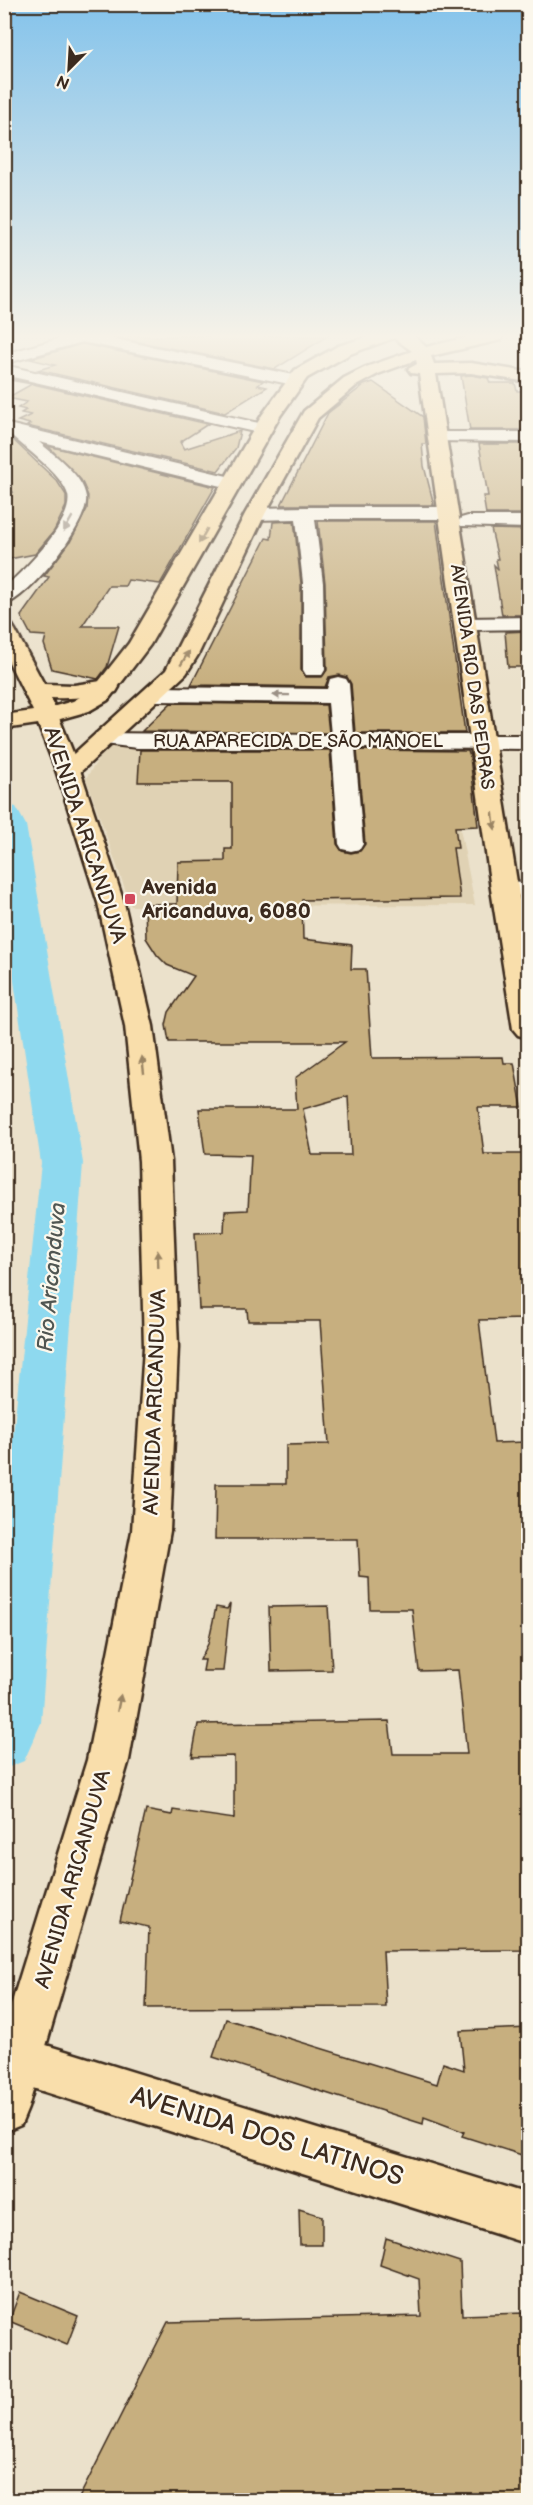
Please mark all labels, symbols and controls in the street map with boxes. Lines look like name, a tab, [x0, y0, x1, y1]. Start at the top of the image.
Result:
north arrow	[39, 39, 99, 99]
text: N	[54, 70, 73, 92]
one-way arrow	[63, 516, 73, 533]
one-way arrow	[198, 528, 208, 545]
street label: AVENIDA RIO DAS PEDRAS	[446, 563, 498, 791]
one-way arrow	[180, 649, 190, 666]
one-way arrow	[271, 690, 290, 700]
street label: AVENIDA ARICANDUVA	[38, 724, 132, 946]
street label: RUA APARECIDA DE SÃO MANOEL	[153, 730, 444, 752]
one-way arrow	[489, 811, 498, 830]
place label: Avenida Aricanduva, 6080	[141, 875, 311, 924]
marker: Avenida Aricanduva, 6080	[123, 892, 137, 906]
one-way arrow	[139, 1055, 148, 1074]
water label: Rio Aricanduva	[32, 1201, 72, 1353]
one-way arrow	[153, 1249, 163, 1268]
street label: AVENIDA ARICANDUVA	[139, 1289, 171, 1515]
one-way arrow	[115, 1693, 124, 1712]
street label: AVENIDA ARICANDUVA	[30, 1767, 116, 1991]
street label: AVENIDA DOS LATINOS	[127, 2081, 407, 2193]

